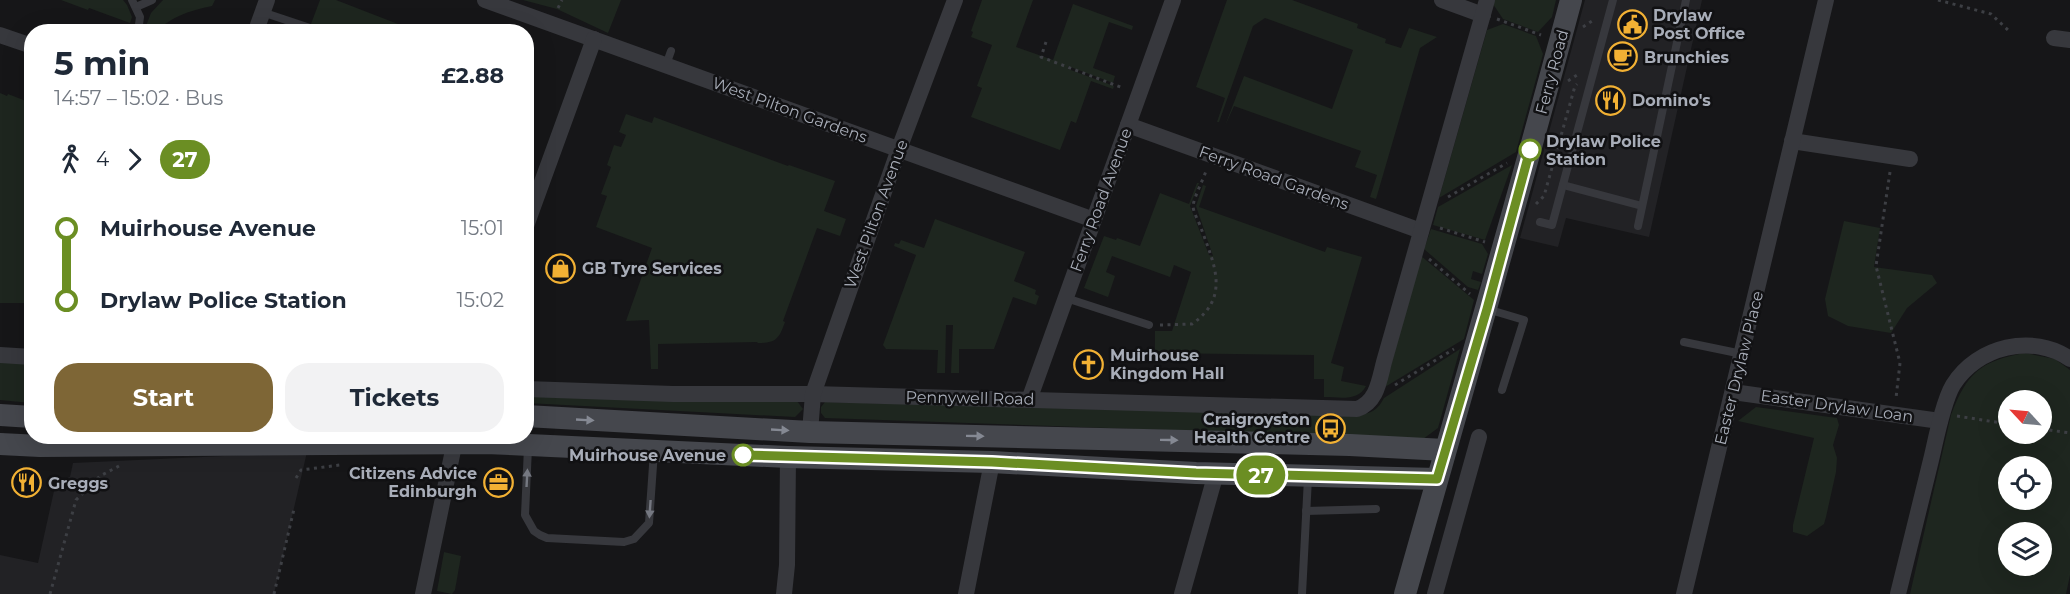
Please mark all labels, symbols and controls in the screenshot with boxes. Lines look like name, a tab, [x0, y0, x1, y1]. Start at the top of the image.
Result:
place label: Drylaw Post Office	[1653, 6, 1745, 43]
public building icon: Drylaw Post Office	[1616, 8, 1648, 40]
street label: Ferry Road	[1532, 28, 1572, 116]
cafe icon: Brunchies	[1607, 41, 1639, 73]
text: 5 min	[54, 43, 150, 83]
place label: Brunchies	[1644, 48, 1730, 67]
text: £2.88	[441, 62, 504, 89]
street label: West Pilton Gardens	[710, 73, 870, 147]
restaurant icon: Domino's	[1595, 84, 1627, 116]
text: 14:57 – 15:02 · Bus	[54, 86, 223, 110]
place label: Domino's	[1632, 91, 1711, 110]
street label: Ferry Road Avenue	[1066, 126, 1136, 274]
place label: Drylaw Police Station	[1546, 132, 1661, 169]
street label: West Pilton Avenue	[840, 137, 912, 291]
marker: Drylaw Police Station	[1519, 139, 1541, 161]
street label: Ferry Road Gardens	[1196, 142, 1352, 214]
icon: walk	[54, 143, 87, 176]
icon: forward	[118, 143, 151, 176]
text: 4	[96, 147, 109, 171]
text: 27	[172, 147, 198, 172]
text: Muirhouse Avenue	[100, 215, 316, 242]
text: 15:01	[461, 216, 504, 240]
shop icon: GB Tyre Services	[545, 252, 577, 284]
place label: GB Tyre Services	[582, 259, 722, 278]
text: Drylaw Police Station	[100, 287, 347, 314]
text: 15:02	[457, 288, 504, 312]
street label: Easter Drylaw Place	[1711, 289, 1767, 447]
place label: Muirhouse Kingdom Hall	[1110, 346, 1224, 383]
church icon: Muirhouse Kingdom Hall	[1073, 348, 1105, 380]
button: Start	[54, 363, 273, 432]
button: Tickets	[285, 363, 504, 432]
street label: Easter Drylaw Loan	[1759, 386, 1915, 426]
street label: Pennywell Road	[905, 387, 1035, 409]
north arrow	[1998, 390, 2052, 444]
map controls	[1998, 390, 2052, 576]
place label: Craigroyston Health Centre	[1194, 410, 1310, 447]
bus stop icon: Craigroyston Health Centre	[1315, 412, 1347, 444]
one-way arrow	[575, 415, 594, 424]
one-way arrow	[770, 426, 789, 435]
one-way arrow	[965, 431, 984, 440]
one-way arrow	[1160, 435, 1179, 445]
marker: Muirhouse Avenue	[732, 444, 754, 466]
place label: Muirhouse Avenue	[569, 446, 726, 465]
line badge: 27	[1234, 456, 1288, 494]
button: locate	[1998, 456, 2052, 510]
text: 27	[1248, 463, 1274, 488]
place label: Citizens Advice Edinburgh	[349, 464, 477, 501]
office icon: Citizens Advice Edinburgh	[482, 466, 514, 498]
restaurant icon: Greggs	[11, 467, 43, 499]
one-way arrow	[522, 468, 531, 487]
place label: Greggs	[48, 474, 109, 493]
one-way arrow	[645, 499, 654, 518]
button: layers	[1998, 522, 2052, 576]

